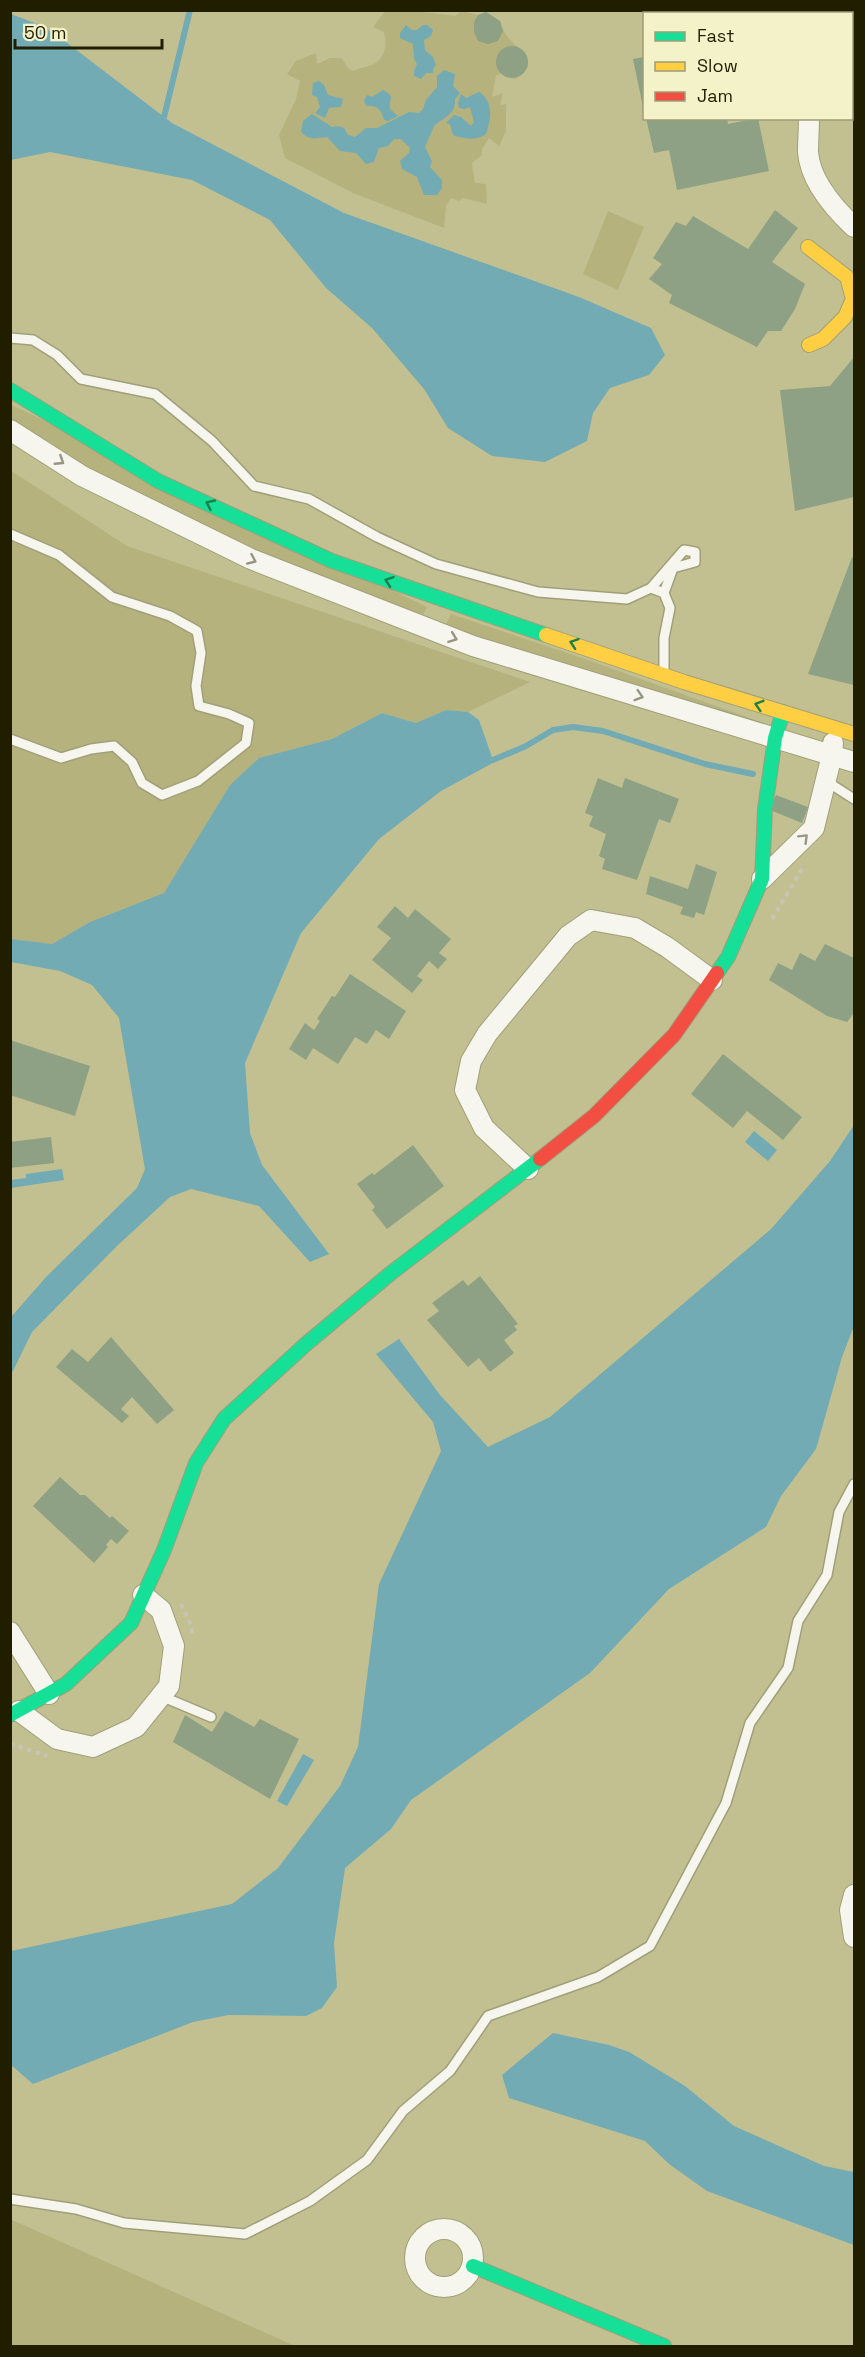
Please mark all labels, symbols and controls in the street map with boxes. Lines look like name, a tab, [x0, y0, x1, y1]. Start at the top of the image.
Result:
scale bar	[15, 12, 162, 50]
legend	[643, 12, 853, 120]
text: 50 m	[24, 21, 66, 44]
text: Fast	[697, 24, 734, 47]
text: Slow	[697, 54, 738, 77]
text: Jam	[697, 84, 733, 107]
one-way arrow	[54, 454, 64, 466]
one-way arrow	[205, 500, 216, 512]
one-way arrow	[246, 552, 257, 564]
one-way arrow	[384, 575, 395, 588]
one-way arrow	[447, 631, 458, 643]
one-way arrow	[569, 637, 580, 650]
one-way arrow	[633, 689, 644, 701]
one-way arrow	[754, 699, 765, 712]
one-way arrow	[798, 834, 808, 845]

